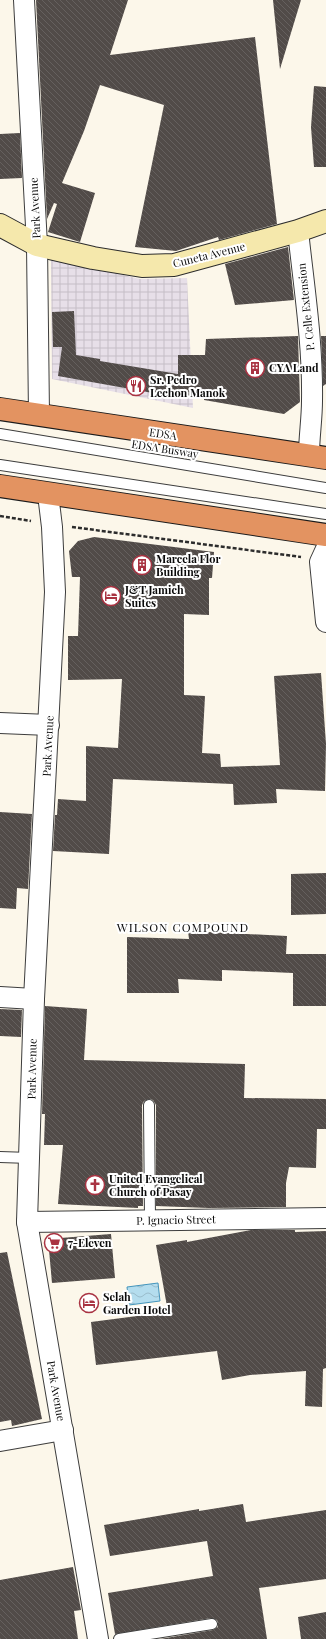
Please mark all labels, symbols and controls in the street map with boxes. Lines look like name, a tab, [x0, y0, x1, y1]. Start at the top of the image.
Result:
street label: Park Avenue	[25, 177, 44, 239]
street label: Cuneta Avenue	[171, 238, 247, 271]
street label: P. Celle Extension	[293, 262, 318, 352]
building icon: CYA Land	[244, 357, 266, 379]
place label: CYA Land	[269, 360, 319, 375]
place label: Sr. Pedro Lechon Manok	[150, 372, 226, 400]
restaurant icon: Sr. Pedro Lechon Manok	[125, 375, 147, 397]
street label: EDSA	[148, 424, 178, 443]
street label: EDSA Busway	[130, 436, 200, 461]
place label: Marcela Flor Building	[156, 551, 221, 579]
building icon: Marcela Flor Building	[131, 554, 153, 576]
place label: J&T Jamich Suites	[124, 582, 184, 610]
hotel icon: J&T Jamich Suites	[100, 585, 122, 607]
street label: Park Avenue	[38, 715, 57, 777]
district label: WILSON COMPOUND	[116, 919, 249, 935]
street label: Park Avenue	[23, 1038, 40, 1100]
place label: United Evangelical Church of Pasay	[109, 1171, 203, 1199]
church icon: United Evangelical Church of Pasay	[84, 1174, 106, 1196]
street label: P. Ignacio Street	[136, 1211, 216, 1228]
supermarket icon: 7-Eleven	[43, 1232, 65, 1254]
place label: 7-Eleven	[68, 1235, 112, 1250]
place label: Selah Garden Hotel	[103, 1289, 171, 1317]
hotel icon: Selah Garden Hotel	[78, 1292, 100, 1314]
street label: Park Avenue	[44, 1360, 69, 1423]

